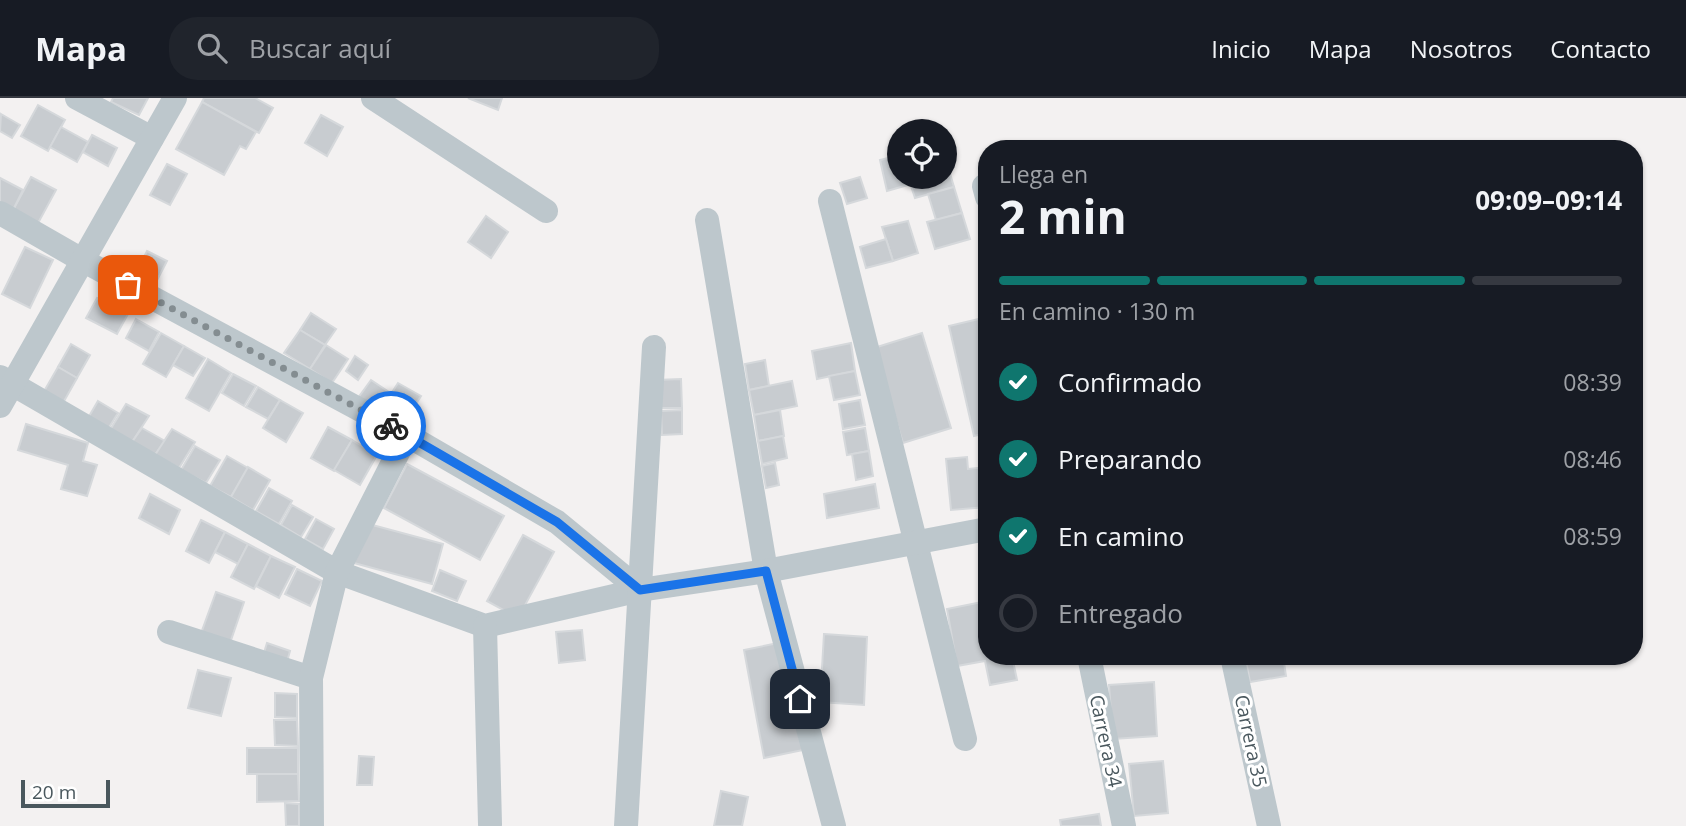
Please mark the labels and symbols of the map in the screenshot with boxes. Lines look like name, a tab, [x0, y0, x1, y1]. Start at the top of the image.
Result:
pin	[98, 255, 158, 315]
courier	[356, 391, 426, 461]
pin	[770, 669, 830, 729]
street label: Carrera 34	[1084, 692, 1128, 790]
street label: Carrera 35	[1229, 692, 1273, 790]
scale bar	[21, 777, 110, 809]

